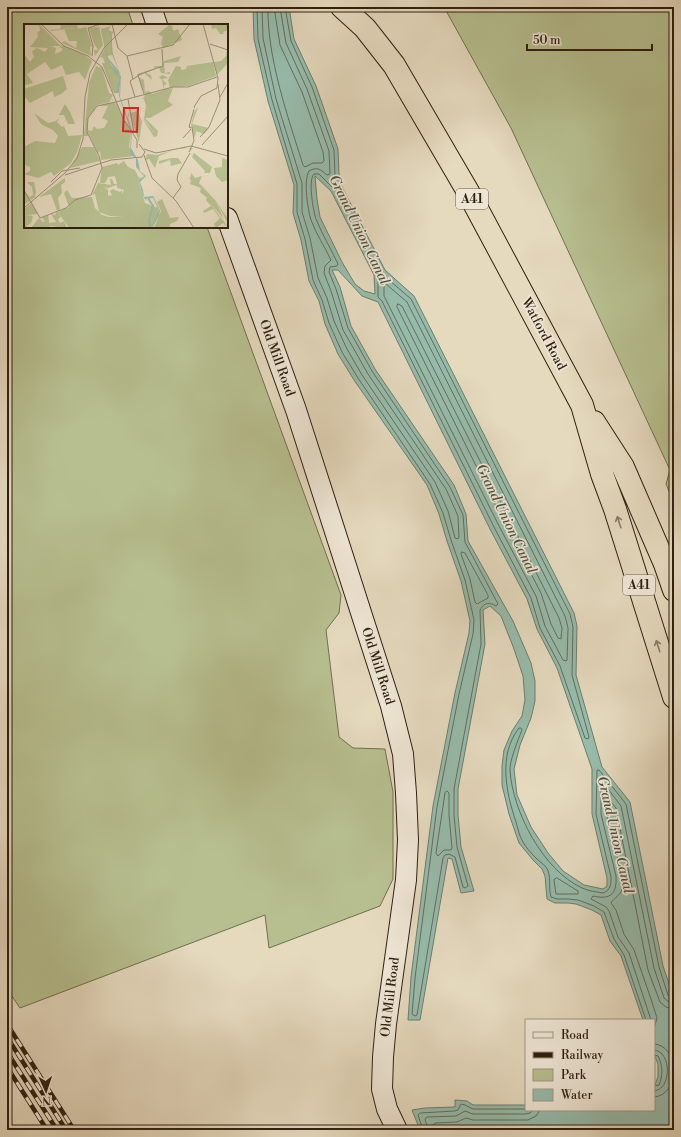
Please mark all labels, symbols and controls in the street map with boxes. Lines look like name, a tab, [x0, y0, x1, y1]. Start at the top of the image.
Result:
inset map	[24, 24, 228, 228]
scale bar	[527, 26, 652, 52]
text: 50 m	[533, 33, 561, 48]
water label: Grand Union Canal	[325, 172, 394, 288]
road number: A41	[456, 189, 488, 209]
street label: Watford Road	[518, 294, 570, 373]
street label: Old Mill Road	[256, 317, 298, 399]
water label: Grand Union Canal	[472, 461, 541, 577]
one-way arrow	[615, 516, 622, 529]
road number: A41	[623, 575, 655, 595]
street label: Old Mill Road	[358, 625, 398, 707]
one-way arrow	[654, 640, 661, 653]
water label: Grand Union Canal	[593, 774, 637, 896]
street label: Old Mill Road	[377, 956, 403, 1038]
legend	[525, 1019, 655, 1111]
text: Road	[561, 1028, 589, 1043]
text: Railway	[561, 1048, 603, 1063]
text: Park	[561, 1068, 587, 1083]
north arrow	[26, 1071, 66, 1111]
text: Water	[560, 1088, 593, 1103]
text: N	[41, 1093, 51, 1107]

